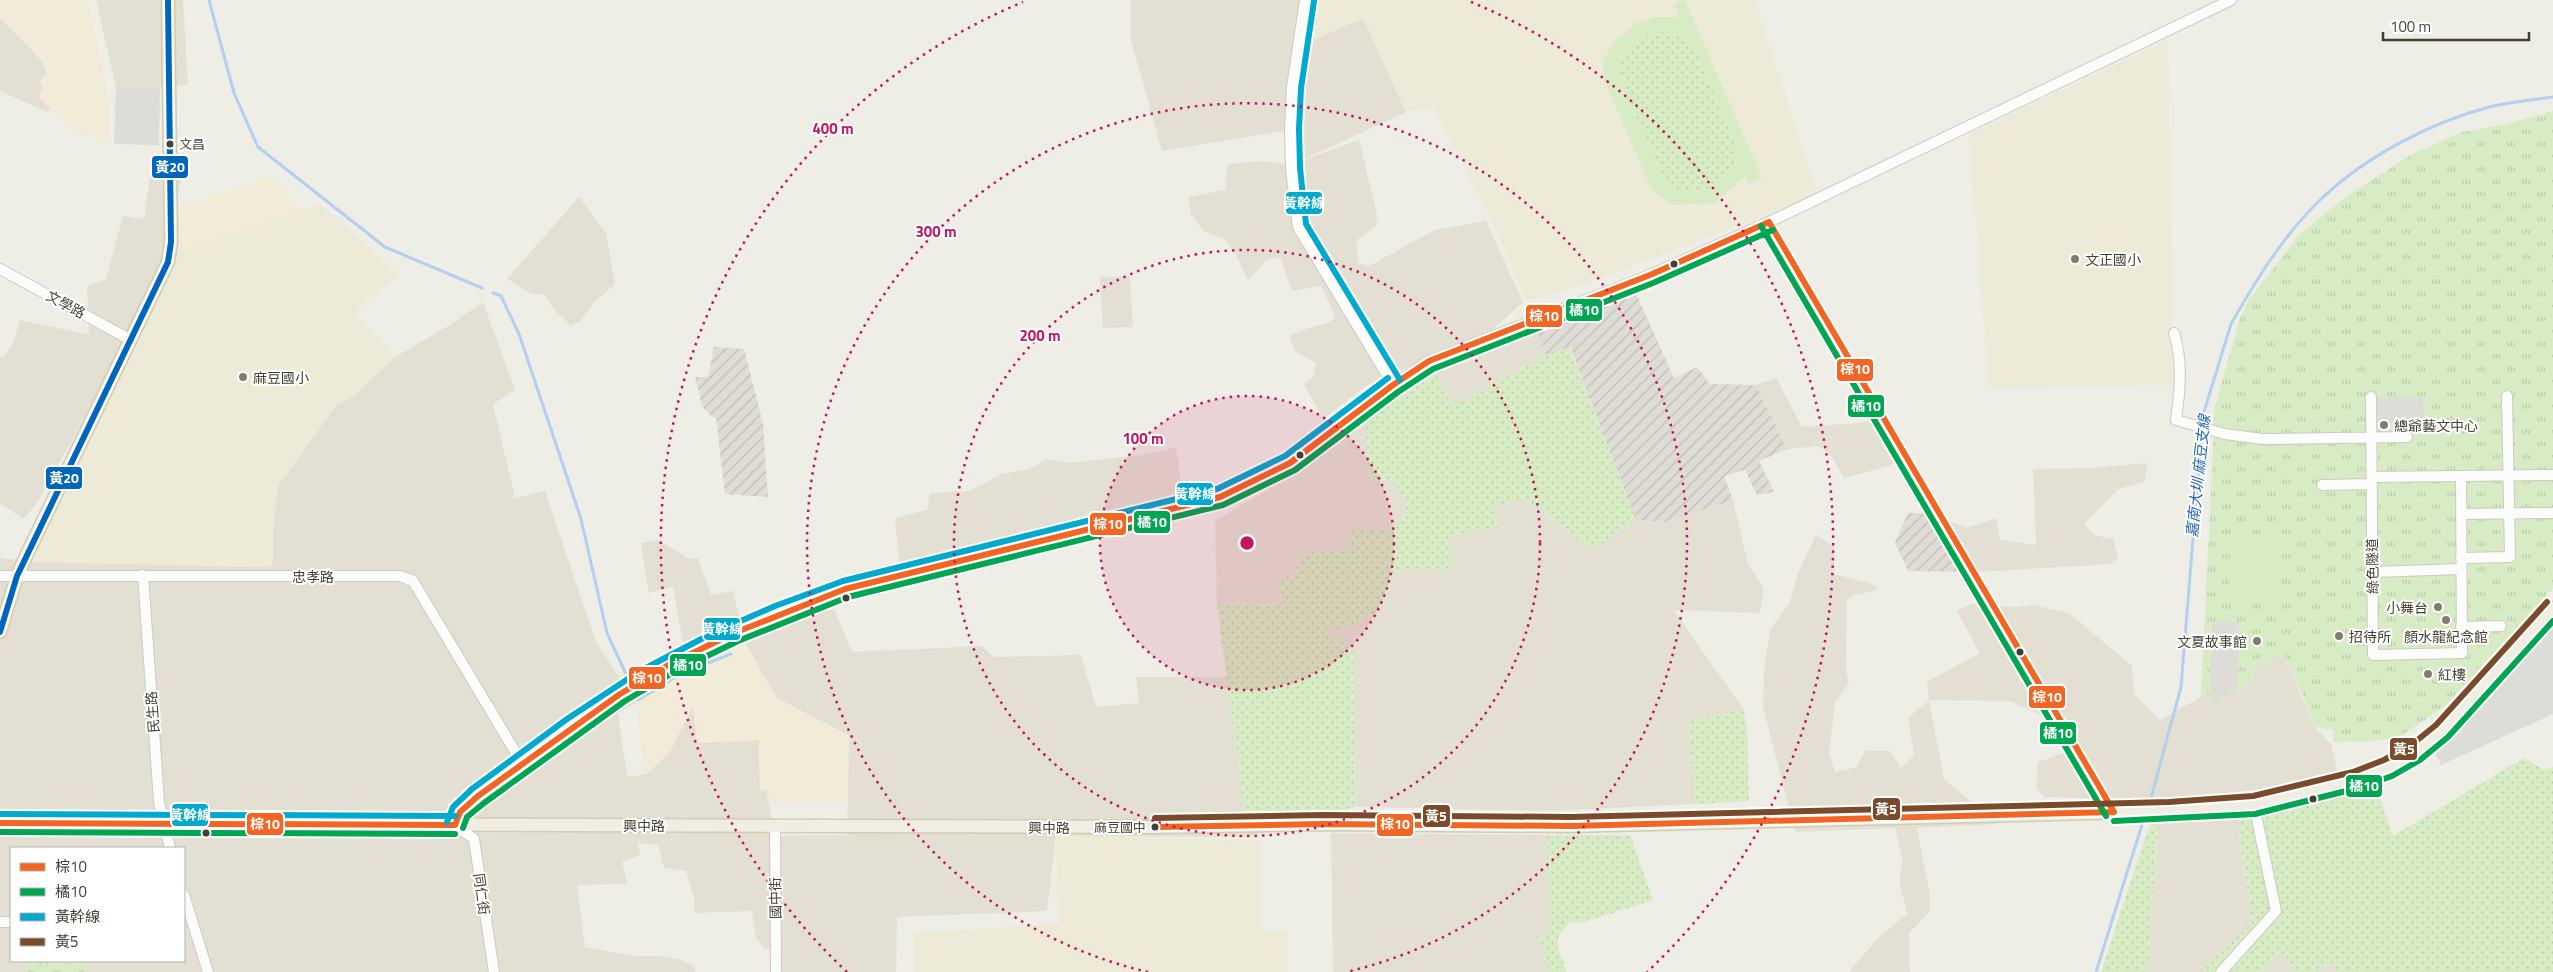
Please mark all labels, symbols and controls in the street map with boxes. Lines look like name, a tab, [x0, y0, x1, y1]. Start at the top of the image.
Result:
scale bar	[2383, 10, 2529, 42]
text: 100 m	[2390, 15, 2431, 38]
text: 400 m	[812, 117, 854, 140]
place label: 文昌	[179, 134, 205, 154]
marker: 文昌	[165, 139, 175, 149]
line badge: 黃20	[151, 155, 189, 179]
text: 黃20	[155, 156, 185, 177]
line badge: 黃幹線	[1285, 191, 1323, 215]
text: 黃幹線	[1283, 192, 1325, 213]
text: 300 m	[915, 220, 957, 243]
place label: 文正國小	[2085, 249, 2141, 270]
marker: 文正國小	[2069, 253, 2081, 265]
unlabelled marker	[1669, 259, 1679, 269]
street label: 文學路	[43, 285, 89, 323]
line badge: 橘10	[1565, 298, 1603, 322]
text: 橘10	[1569, 299, 1599, 320]
line badge: 棕10	[1525, 304, 1563, 328]
text: 棕10	[1529, 305, 1559, 326]
text: 200 m	[1019, 324, 1061, 347]
line badge: 棕10	[1836, 358, 1874, 382]
text: 棕10	[1840, 358, 1870, 379]
place label: 麻豆國小	[253, 367, 309, 388]
marker: 麻豆國小	[237, 371, 249, 383]
line badge: 橘10	[1847, 394, 1885, 418]
text: 橘10	[1851, 395, 1881, 416]
water label: 嘉南大圳 麻豆支線	[2180, 412, 2216, 539]
place label: 總爺藝文中心	[2394, 415, 2478, 436]
marker: 總爺藝文中心	[2378, 419, 2390, 431]
text: 100 m	[1122, 427, 1164, 450]
unlabelled marker	[1295, 450, 1305, 460]
line badge: 黃20	[45, 466, 83, 490]
text: 黃20	[49, 467, 79, 488]
line badge: 黃幹線	[1176, 482, 1214, 506]
text: 黃幹線	[1174, 483, 1216, 504]
line badge: 橘10	[1133, 510, 1171, 534]
text: 橘10	[1137, 511, 1167, 532]
line badge: 棕10	[1089, 512, 1127, 536]
text: 棕10	[1093, 513, 1123, 534]
centre of rings	[1238, 534, 1256, 552]
street label: 綠色隧道	[2361, 538, 2383, 594]
street label: 忠孝路	[292, 566, 334, 587]
unlabelled marker	[841, 593, 851, 603]
place label: 小舞台	[2386, 597, 2428, 618]
marker: 小舞台	[2432, 601, 2444, 613]
marker: 顏水龍紀念館	[2440, 614, 2452, 626]
line badge: 黃幹線	[703, 617, 741, 641]
text: 黃幹線	[701, 618, 743, 639]
place label: 招待所	[2349, 626, 2391, 647]
place label: 顏水龍紀念館	[2404, 626, 2488, 647]
marker: 招待所	[2333, 630, 2345, 642]
place label: 文夏故事館	[2177, 631, 2247, 652]
marker: 文夏故事館	[2251, 635, 2263, 647]
unlabelled marker	[2015, 647, 2025, 657]
line badge: 橘10	[669, 653, 707, 677]
text: 橘10	[673, 654, 703, 675]
place label: 紅樓	[2438, 664, 2466, 685]
line badge: 棕10	[628, 666, 666, 690]
text: 棕10	[632, 667, 662, 688]
marker: 紅樓	[2422, 668, 2434, 680]
line badge: 棕10	[2028, 685, 2066, 709]
text: 棕10	[2032, 686, 2062, 707]
street label: 民生路	[140, 690, 164, 734]
line badge: 橘10	[2039, 721, 2077, 745]
text: 橘10	[2043, 722, 2073, 743]
line badge: 黃5	[2389, 737, 2418, 761]
text: 黃5	[2393, 738, 2415, 759]
line badge: 橘10	[2345, 774, 2383, 798]
text: 橘10	[2349, 775, 2379, 796]
unlabelled marker	[2308, 794, 2318, 804]
line badge: 黃5	[1872, 797, 1901, 821]
text: 黃5	[1875, 798, 1897, 819]
line badge: 黃幹線	[171, 803, 209, 827]
text: 黃幹線	[169, 804, 211, 825]
line badge: 黃5	[1422, 804, 1451, 828]
text: 黃5	[1425, 805, 1447, 826]
line badge: 棕10	[246, 812, 284, 836]
text: 棕10	[250, 813, 280, 834]
line badge: 棕10	[1376, 813, 1414, 837]
text: 棕10	[1380, 813, 1410, 834]
street label: 興中路	[623, 815, 665, 836]
street label: 興中路	[1028, 817, 1070, 838]
place label: 麻豆國中	[1094, 817, 1146, 837]
marker: 麻豆國中	[1150, 822, 1160, 832]
unlabelled marker	[201, 828, 211, 838]
legend	[10, 847, 185, 962]
text: 棕10	[55, 855, 87, 878]
street label: 同仁街	[469, 872, 495, 916]
street label: 國中街	[764, 877, 786, 919]
text: 橘10	[55, 880, 87, 903]
text: 黃幹線	[55, 905, 100, 928]
text: 黃5	[55, 930, 78, 953]

